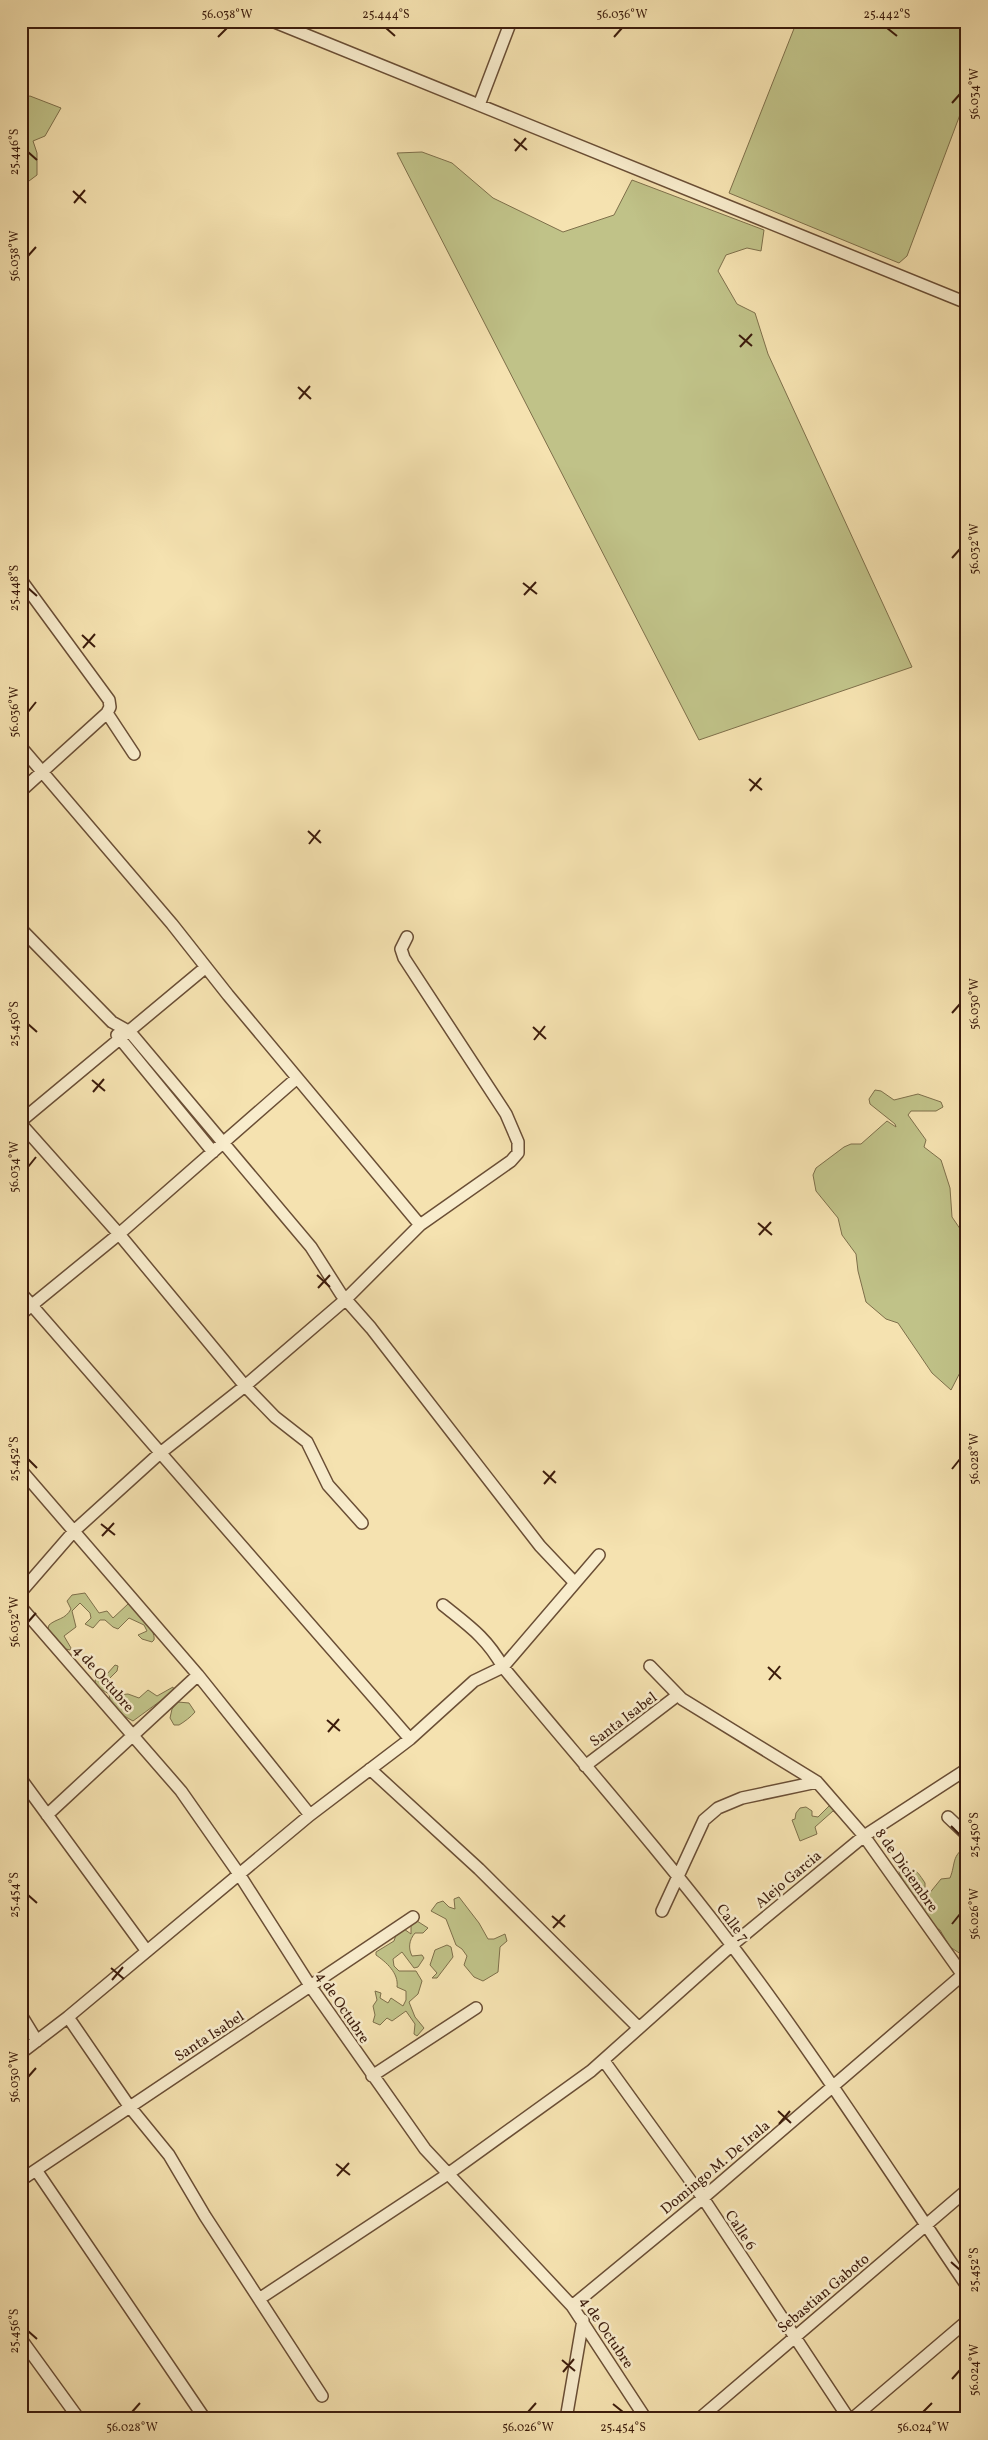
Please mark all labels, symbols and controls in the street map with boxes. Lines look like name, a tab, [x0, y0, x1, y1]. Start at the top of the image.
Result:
text: 56.038°W	[202, 7, 252, 23]
text: 25.444°S	[362, 7, 410, 23]
text: 56.036°W	[597, 7, 647, 23]
text: 25.442°S	[864, 7, 910, 23]
text: 56.034°W	[967, 68, 983, 120]
text: 25.446°S	[7, 129, 23, 175]
text: 56.038°W	[7, 231, 23, 281]
text: 56.032°W	[967, 523, 983, 575]
text: 25.448°S	[7, 565, 23, 611]
text: 56.036°W	[7, 687, 23, 737]
text: 56.030°W	[967, 978, 983, 1030]
text: 25.450°S	[7, 1001, 23, 1047]
text: 56.034°W	[7, 1141, 23, 1193]
text: 56.028°W	[967, 1433, 983, 1485]
text: 25.452°S	[7, 1436, 23, 1482]
text: 56.032°W	[7, 1596, 23, 1648]
street label: 4 de Octubre	[68, 1641, 138, 1717]
street label: Santa Isabel	[586, 1688, 662, 1752]
text: 25.450°S	[967, 1812, 983, 1858]
street label: 8 de Diciembre	[869, 1825, 942, 1917]
street label: Alejo Garcia	[751, 1846, 827, 1914]
text: 25.454°S	[7, 1872, 23, 1918]
text: 56.026°W	[967, 1888, 983, 1940]
street label: Calle 7	[710, 1900, 753, 1948]
street label: 4 de Octubre	[310, 1967, 374, 2048]
street label: Santa Isabel	[171, 2007, 249, 2068]
text: 56.030°W	[7, 2051, 23, 2103]
street label: Domingo M. De Irala	[657, 2116, 775, 2220]
street label: Calle 6	[719, 2207, 761, 2255]
text: 25.452°S	[967, 2247, 983, 2293]
street label: Sebastian Gaboto	[773, 2249, 875, 2339]
street label: 4 de Octubre	[574, 2292, 638, 2373]
text: 25.456°S	[7, 2309, 23, 2353]
text: 56.024°W	[967, 2344, 983, 2396]
text: 56.028°W	[106, 2420, 158, 2436]
text: 56.026°W	[502, 2420, 554, 2436]
text: 25.454°S	[600, 2420, 646, 2436]
text: 56.024°W	[897, 2420, 949, 2436]

